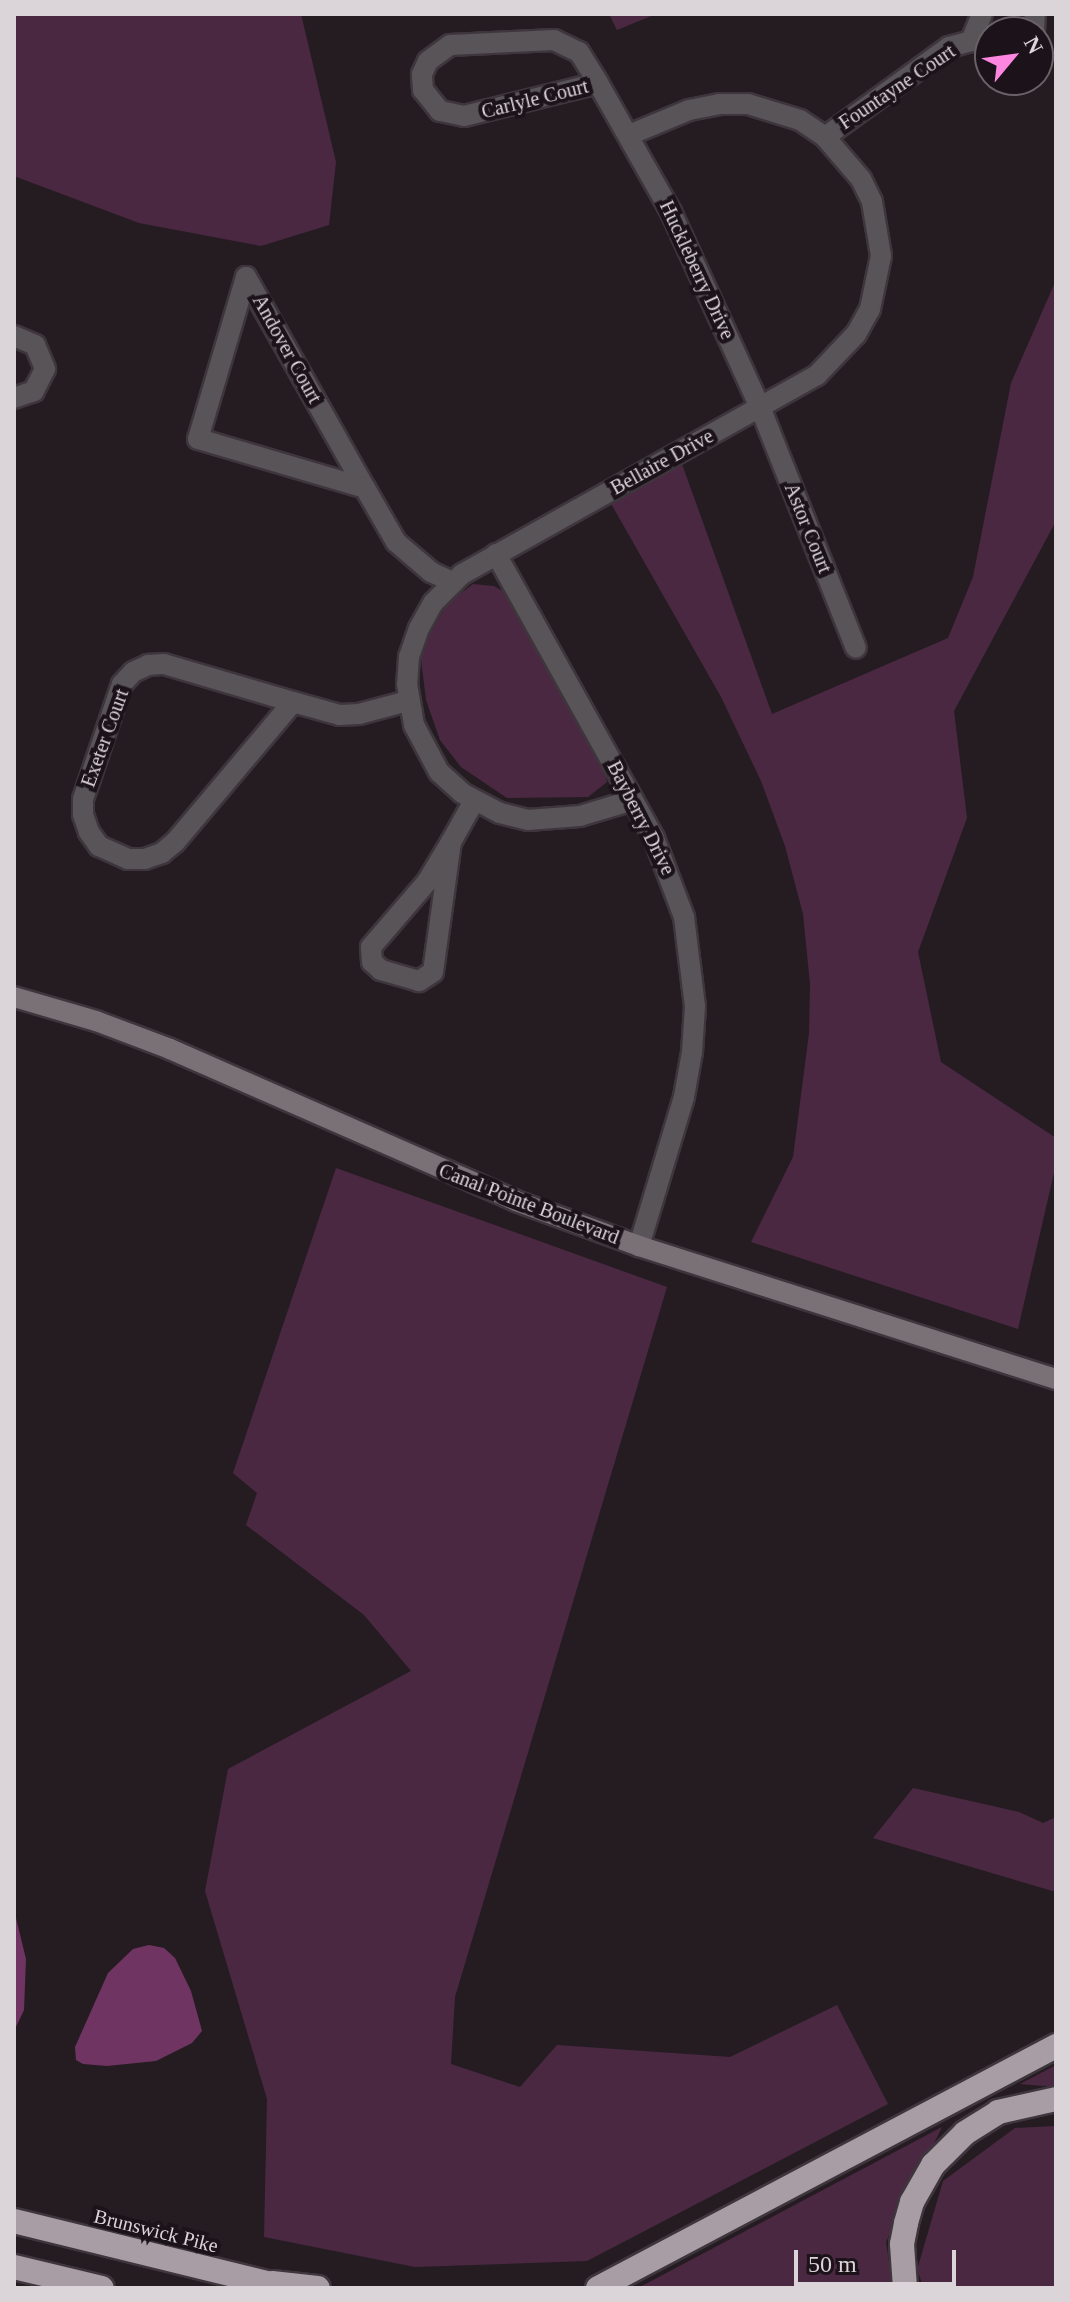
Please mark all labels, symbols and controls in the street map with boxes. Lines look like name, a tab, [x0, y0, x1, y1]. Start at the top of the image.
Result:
north arrow	[974, 16, 1054, 96]
text: N	[1019, 32, 1048, 58]
street label: Fountayne Court	[834, 39, 960, 135]
street label: Carlyle Court	[479, 74, 591, 124]
street label: Huckleberry Drive	[654, 197, 740, 343]
street label: Andover Court	[247, 290, 327, 408]
street label: Bellaire Drive	[606, 424, 718, 500]
street label: Astor Court	[779, 479, 837, 577]
street label: Exeter Court	[76, 686, 134, 790]
street label: Bayberry Drive	[602, 757, 680, 879]
street label: Canal Pointe Boulevard	[436, 1159, 622, 1249]
street label: Brunswick Pike	[91, 2204, 221, 2258]
scale bar	[798, 2234, 960, 2284]
text: 50 m	[808, 2251, 857, 2277]

